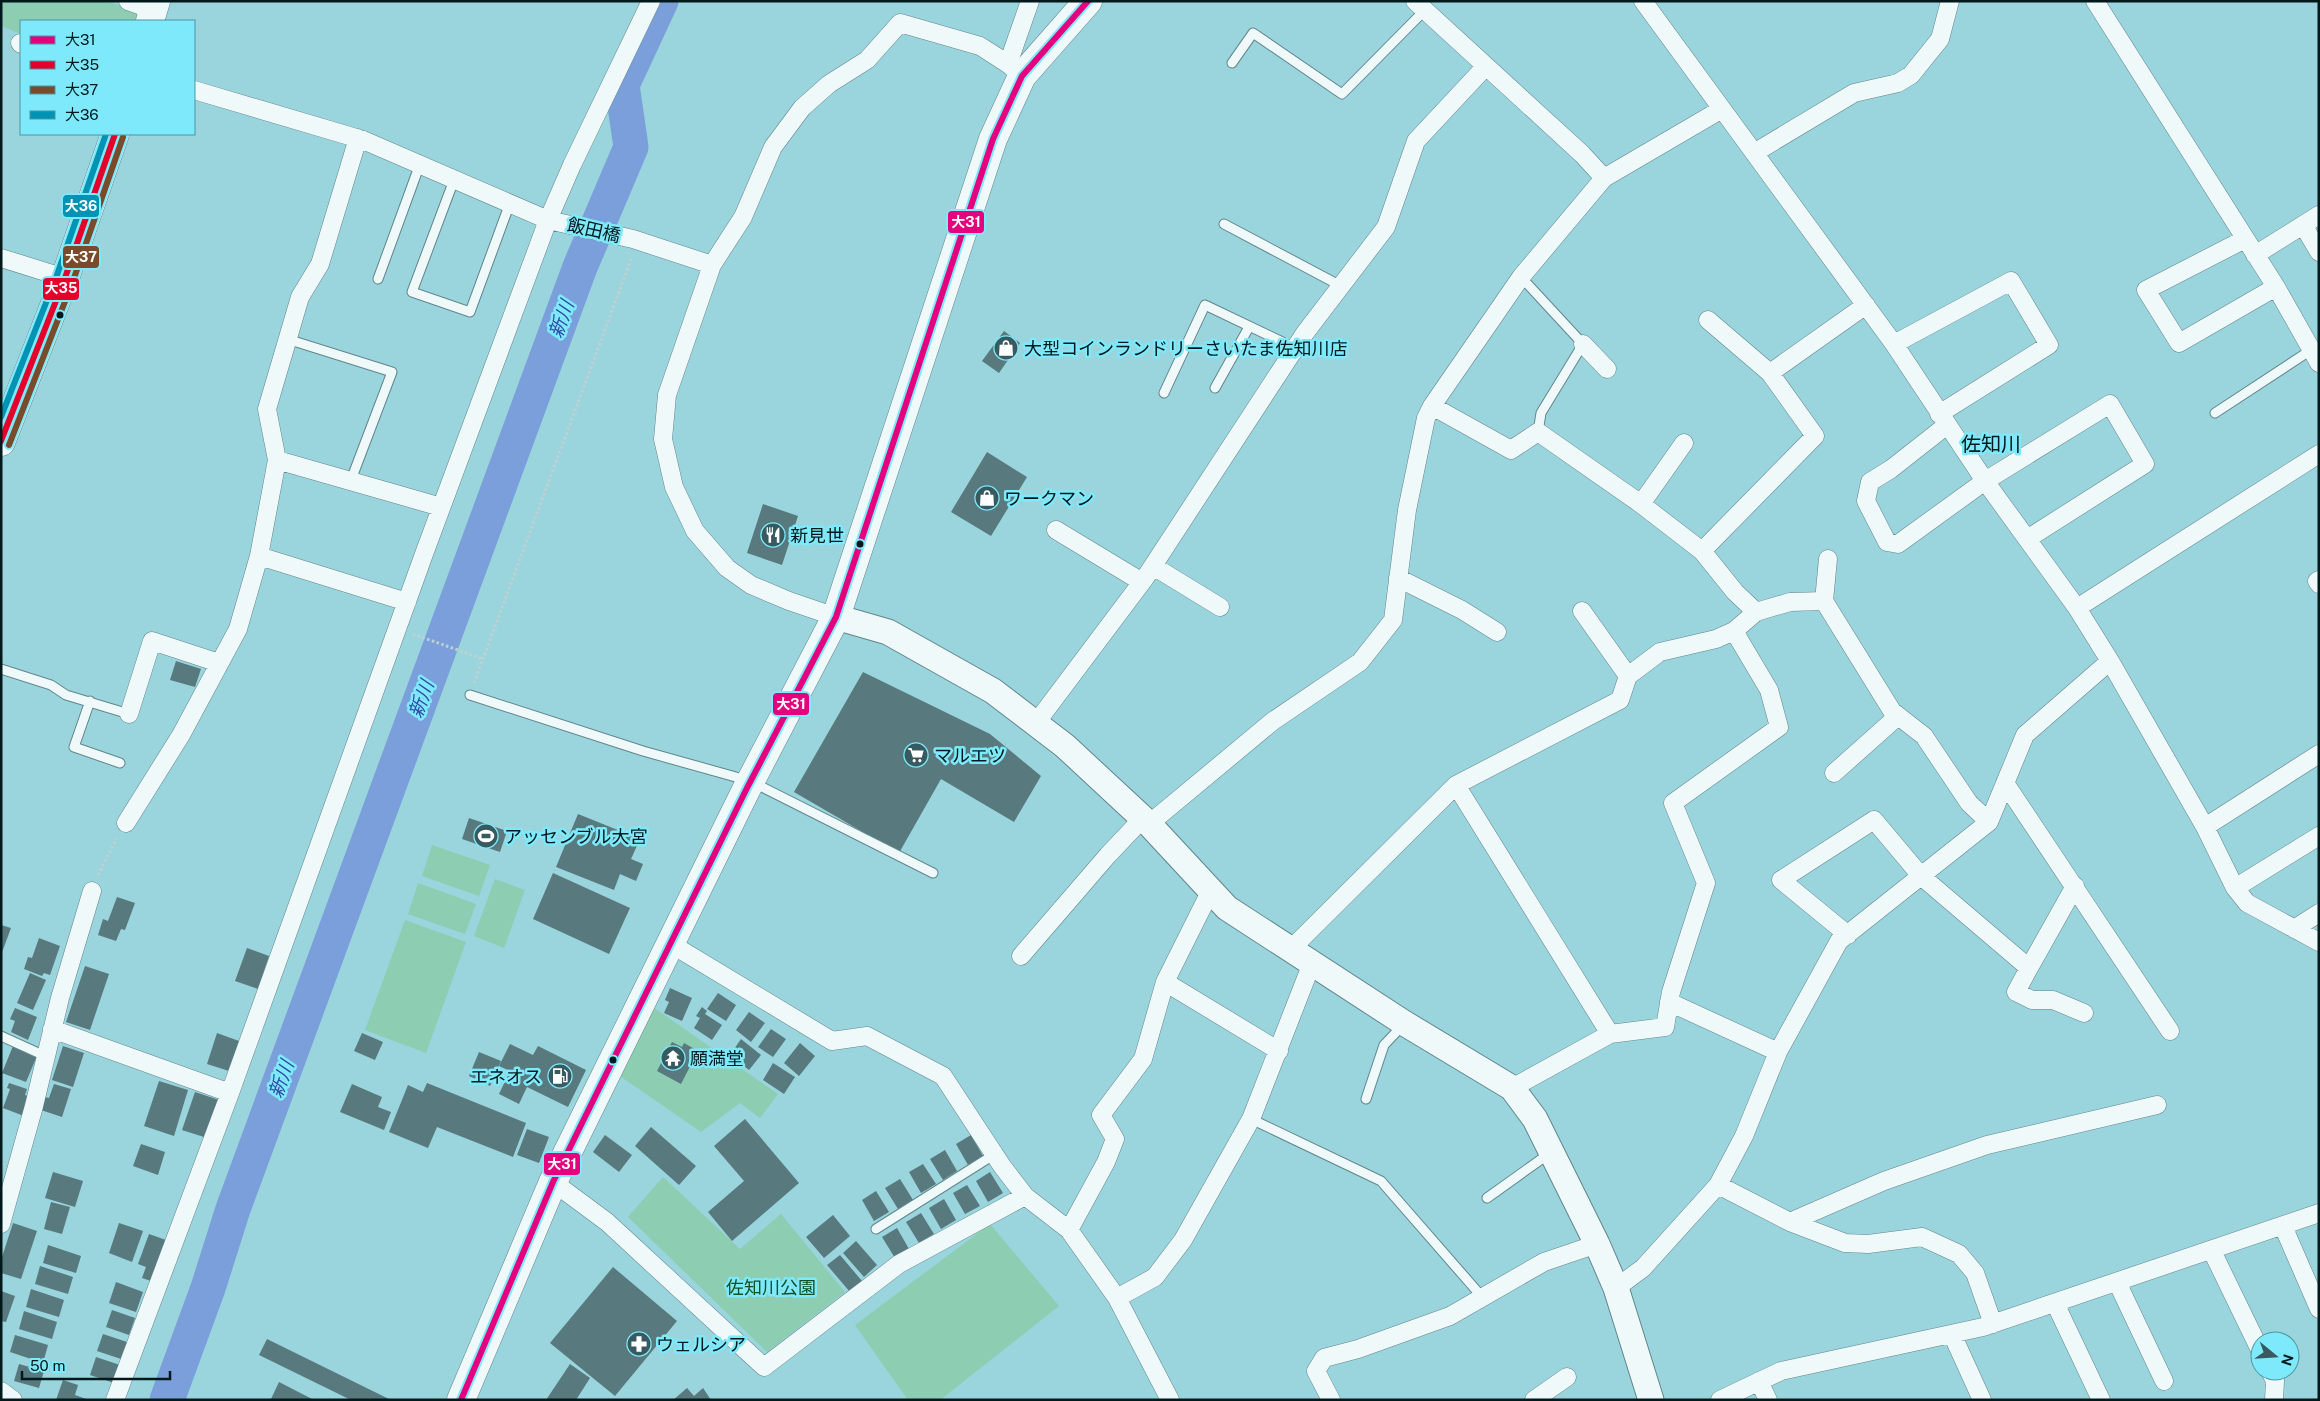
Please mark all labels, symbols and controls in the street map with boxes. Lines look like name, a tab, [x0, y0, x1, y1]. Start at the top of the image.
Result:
legend	[20, 20, 195, 135]
text: 大31	[65, 31, 96, 48]
text: 大35	[65, 56, 99, 73]
text: 大37	[65, 81, 98, 98]
text: 大36	[65, 106, 99, 123]
line badge: 大36	[62, 194, 100, 218]
text: 大36	[65, 198, 97, 214]
line badge: 大31	[947, 210, 985, 234]
street label: 飯田橋	[565, 214, 623, 246]
text: 大31	[951, 214, 981, 230]
line badge: 大37	[62, 245, 100, 269]
text: 大37	[65, 249, 97, 265]
line badge: 大35	[42, 277, 80, 301]
text: 大35	[45, 280, 77, 296]
water label: 新川	[544, 296, 579, 341]
unlabelled marker	[55, 310, 65, 320]
shop icon: 大型コインランドリーさいたま佐知川店	[993, 335, 1019, 361]
place label: 大型コインランドリーさいたま佐知川店	[1024, 338, 1347, 359]
district label: 佐知川	[1961, 432, 2021, 456]
shop icon: ワークマン	[974, 485, 1000, 511]
place label: ワークマン	[1004, 488, 1094, 509]
restaurant icon: 新見世	[760, 522, 786, 548]
place label: 新見世	[790, 525, 844, 546]
unlabelled marker	[855, 539, 865, 549]
water label: 新川	[404, 676, 439, 721]
line badge: 大31	[772, 692, 810, 716]
text: 大31	[776, 696, 806, 712]
supermarket icon: マルエツ	[903, 742, 929, 768]
place label: マルエツ	[934, 745, 1006, 766]
sports icon: アッセンブル大宮	[473, 823, 499, 849]
place label: アッセンブル大宮	[504, 826, 647, 847]
temple icon: 願満堂	[660, 1045, 686, 1071]
place label: 願満堂	[690, 1048, 744, 1069]
unlabelled marker	[608, 1055, 618, 1065]
water label: 新川	[264, 1056, 299, 1101]
fuel station icon: エネオス	[547, 1063, 573, 1089]
place label: エネオス	[470, 1066, 542, 1087]
line badge: 大31	[543, 1152, 581, 1176]
text: 大31	[547, 1156, 577, 1172]
park label: 佐知川公園	[726, 1277, 816, 1298]
pharmacy icon: ウェルシア	[626, 1331, 652, 1357]
north arrow	[2250, 1331, 2300, 1381]
place label: ウェルシア	[656, 1334, 746, 1355]
scale bar	[22, 1348, 170, 1380]
text: N	[2278, 1352, 2297, 1368]
text: 50 m	[30, 1357, 65, 1374]

